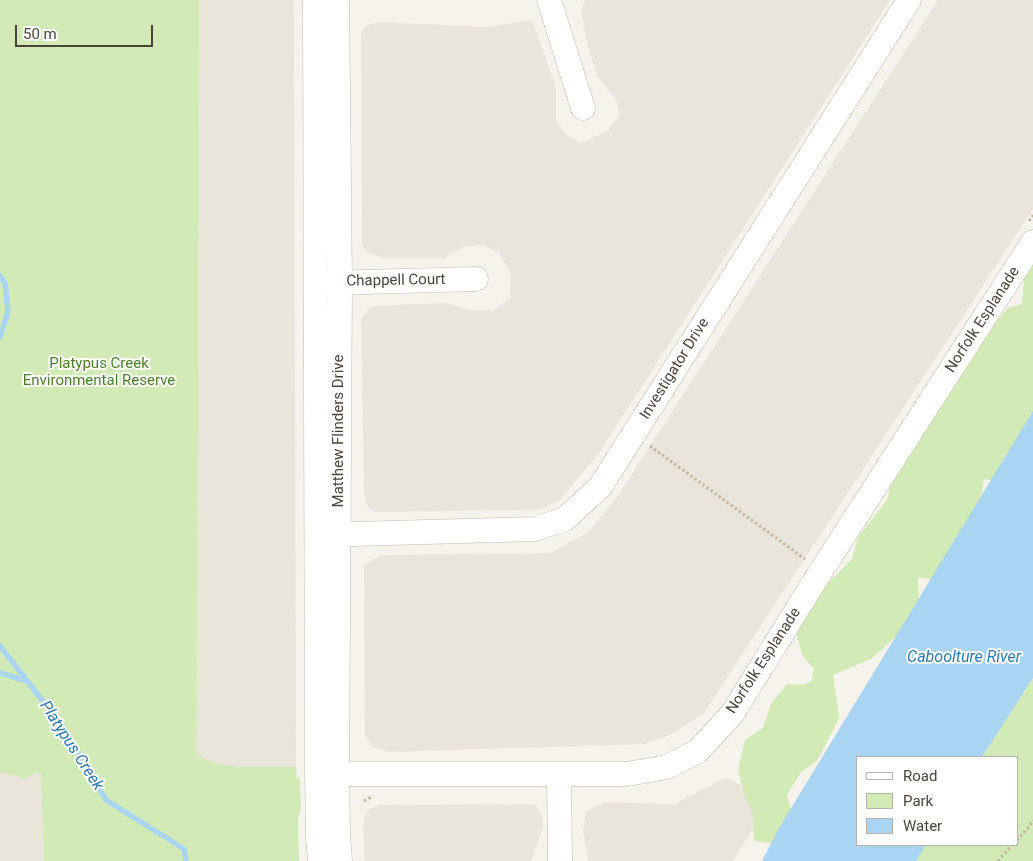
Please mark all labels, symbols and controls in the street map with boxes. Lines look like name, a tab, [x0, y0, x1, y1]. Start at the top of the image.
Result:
scale bar	[18, 15, 155, 47]
text: 50 m	[23, 25, 57, 43]
street label: Norfolk Esplanade	[942, 264, 1024, 376]
street label: Chappell Court	[346, 271, 446, 291]
street label: Investigator Drive	[637, 315, 713, 423]
park label: Platypus Creek Environmental Reserve	[23, 355, 175, 390]
street label: Matthew Flinders Drive	[330, 355, 348, 507]
street label: Norfolk Esplanade	[723, 605, 805, 717]
water label: Caboolture River	[907, 648, 1021, 668]
water label: Platypus Creek	[35, 698, 107, 794]
legend	[856, 756, 1018, 846]
text: Road	[903, 767, 937, 785]
text: Park	[903, 792, 933, 810]
text: Water	[903, 817, 942, 835]

